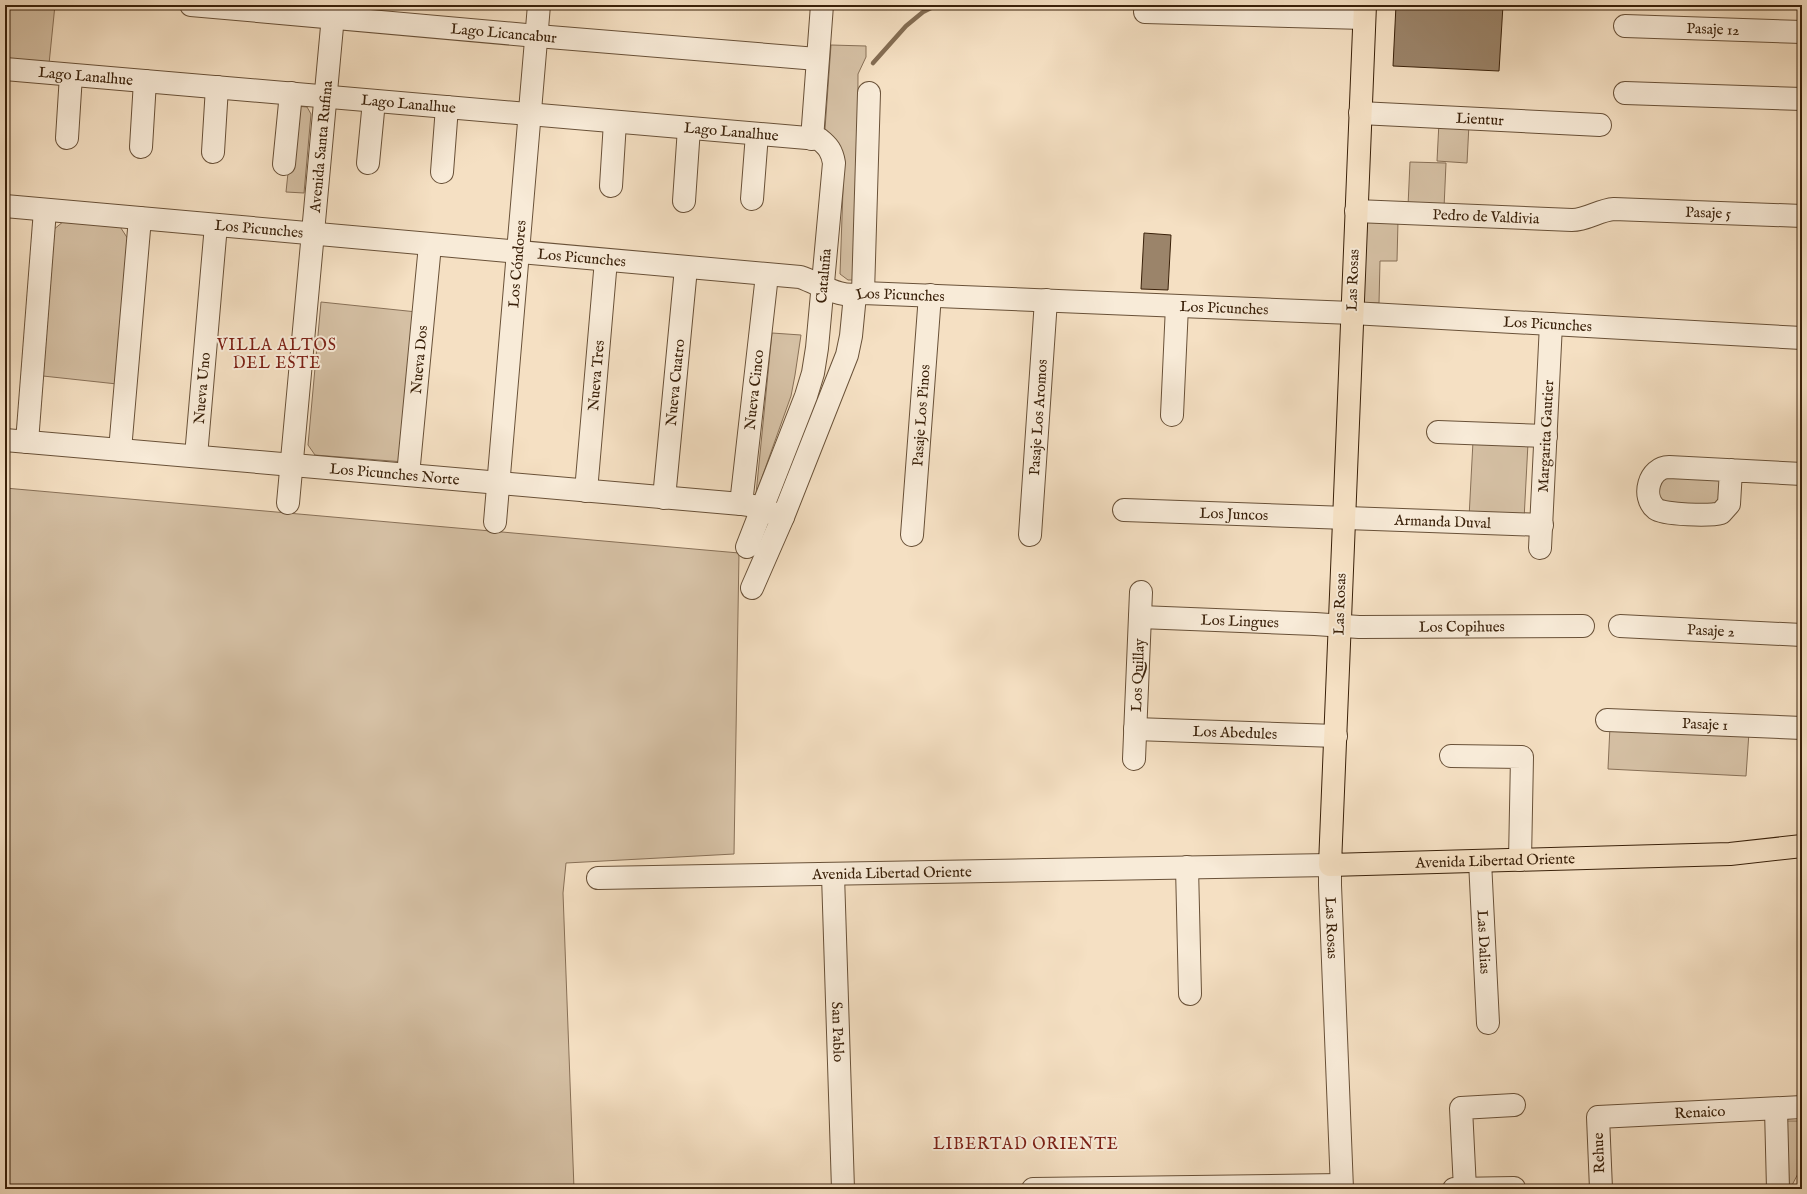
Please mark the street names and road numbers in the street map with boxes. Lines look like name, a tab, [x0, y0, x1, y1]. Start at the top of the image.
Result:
street label: Lago Licancabur	[450, 19, 558, 47]
street label: Pasaje 12	[1686, 19, 1740, 39]
street label: Lago Lanalhue	[38, 62, 134, 89]
street label: Avenida Santa Rufina	[305, 79, 337, 214]
street label: Lago Lanalhue	[360, 90, 457, 117]
street label: Lientur	[1455, 108, 1505, 130]
street label: Lago Lanalhue	[683, 118, 780, 145]
street label: Pasaje 5	[1685, 202, 1732, 223]
street label: Pedro de Valdivia	[1432, 205, 1540, 228]
street label: Los Picunches	[214, 215, 304, 242]
street label: Los Cóndores	[504, 219, 530, 309]
street label: Los Picunches	[537, 244, 627, 271]
street label: Cataluña	[812, 247, 836, 304]
street label: Las Rosas	[1342, 249, 1364, 311]
street label: Los Picunches	[854, 283, 945, 306]
street label: Los Picunches	[1179, 296, 1269, 319]
street label: Los Picunches	[1503, 312, 1593, 336]
street label: Nueva Dos	[406, 324, 432, 395]
street label: Nueva Cuatro	[661, 338, 689, 427]
street label: Nueva Tres	[583, 339, 609, 412]
street label: Nueva Cinco	[740, 348, 768, 431]
street label: Nueva Uno	[189, 352, 214, 425]
street label: Pasaje Los Aromos	[1025, 358, 1051, 476]
street label: Pasaje Los Pinos	[908, 364, 934, 467]
street label: Margarita Gautier	[1533, 379, 1558, 493]
street label: Los Picunches Norte	[329, 459, 460, 489]
street label: Los Juncos	[1199, 503, 1269, 525]
street label: Armanda Duval	[1393, 510, 1492, 533]
street label: Las Rosas	[1329, 573, 1351, 635]
street label: Los Lingues	[1200, 610, 1279, 632]
street label: Los Copihues	[1419, 617, 1505, 636]
street label: Pasaje 2	[1687, 620, 1735, 641]
street label: Los Quillay	[1126, 637, 1149, 712]
street label: Pasaje 1	[1681, 714, 1728, 734]
street label: Los Abedules	[1192, 722, 1278, 743]
street label: Avenida Libertad Oriente	[1414, 849, 1575, 872]
street label: Avenida Libertad Oriente	[811, 862, 972, 884]
street label: Las Rosas	[1321, 896, 1342, 959]
street label: Las Dalias	[1473, 909, 1495, 974]
street label: San Pablo	[828, 1001, 848, 1063]
street label: Renaico	[1674, 1101, 1726, 1123]
street label: Rehue	[1589, 1132, 1609, 1174]

